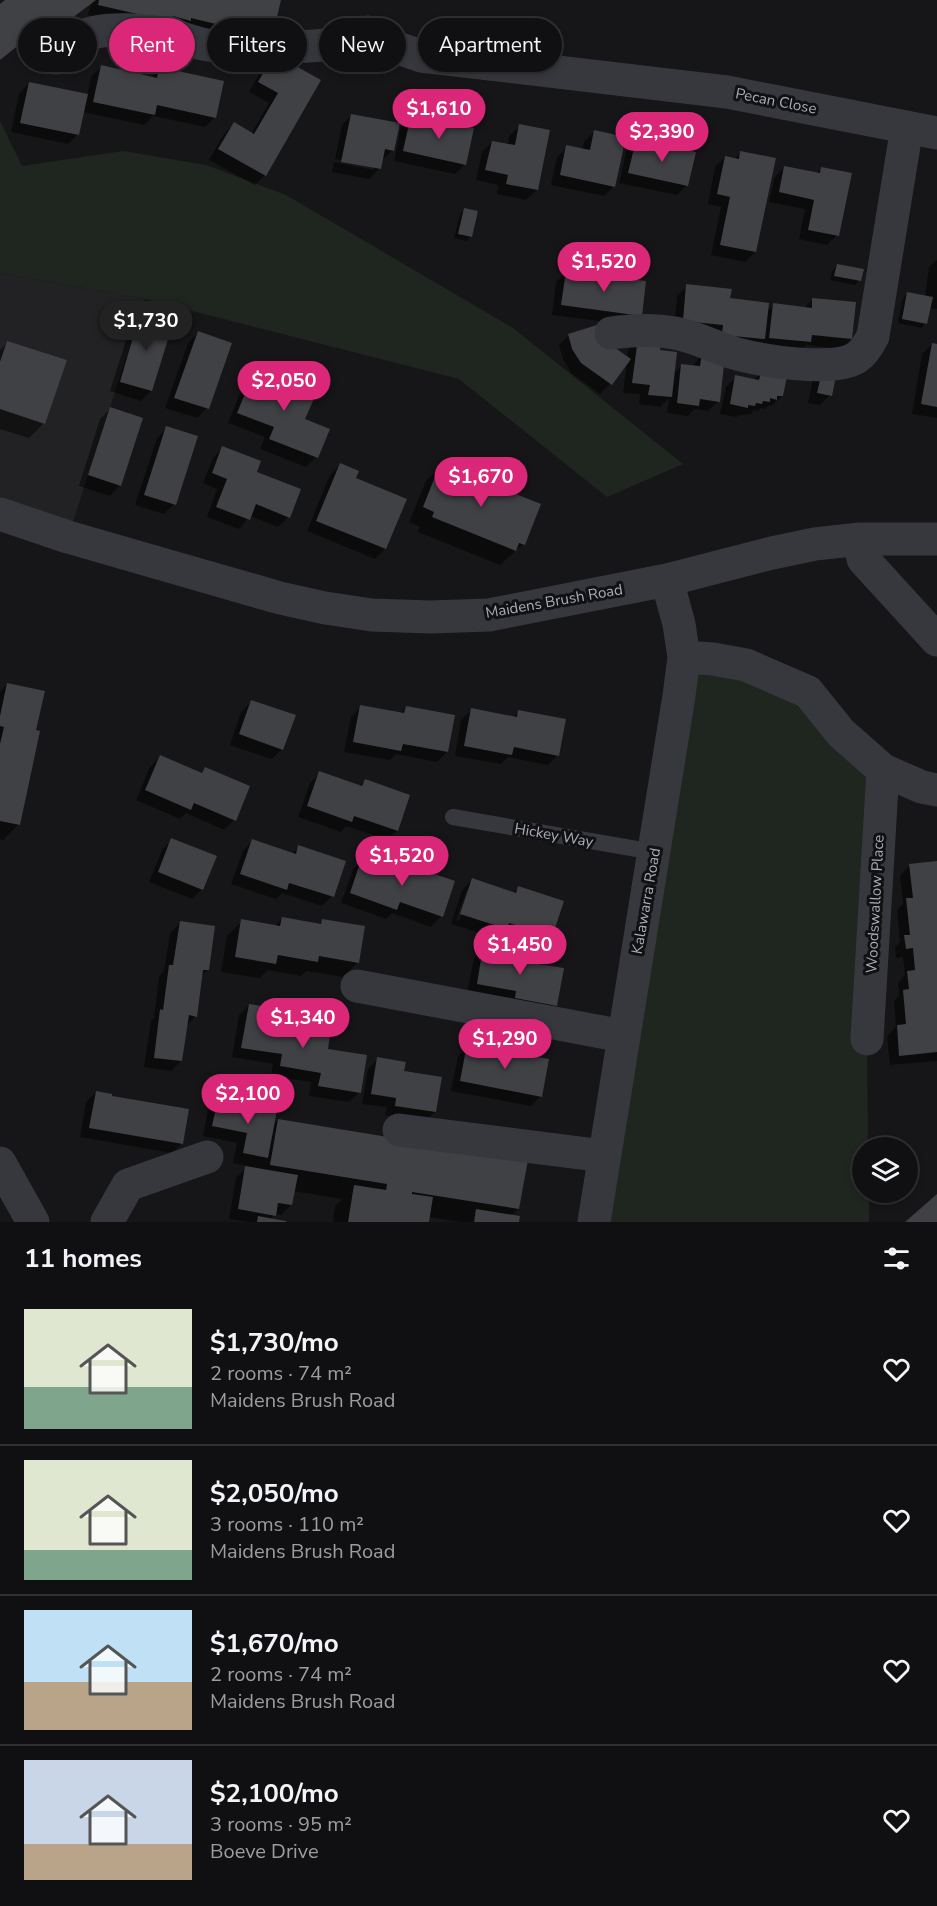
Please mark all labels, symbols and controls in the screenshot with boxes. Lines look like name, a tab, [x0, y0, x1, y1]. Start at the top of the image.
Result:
chip: Buy	[18, 18, 97, 72]
chip: Rent	[109, 18, 195, 72]
chip: Filters	[207, 18, 307, 72]
chip: New	[319, 18, 406, 72]
chip: Apartment	[418, 18, 562, 72]
street label: Pecan Close	[734, 83, 818, 119]
pin: $1,610	[390, 89, 488, 140]
text: $1,610	[407, 95, 471, 122]
pin: $2,390	[613, 112, 711, 163]
text: $2,390	[630, 118, 694, 145]
pin: $1,520	[555, 242, 653, 293]
text: $1,520	[572, 248, 636, 275]
pin: $1,730	[97, 301, 195, 352]
text: $1,730	[114, 307, 178, 334]
pin: $2,050	[235, 361, 333, 412]
text: $2,050	[252, 367, 316, 394]
pin: $1,670	[432, 457, 530, 508]
text: $1,670	[449, 463, 513, 490]
street label: Maidens Brush Road	[484, 579, 624, 623]
street label: Hickey Way	[513, 818, 595, 852]
street label: Woodswallow Place	[861, 834, 889, 974]
pin: $1,520	[353, 836, 451, 887]
text: $1,520	[370, 842, 434, 869]
street label: Kalawarra Road	[627, 846, 665, 956]
pin: $1,450	[471, 925, 569, 976]
text: $1,450	[488, 931, 552, 958]
pin: $1,340	[254, 998, 352, 1049]
text: $1,340	[271, 1004, 335, 1031]
pin: $1,290	[456, 1019, 554, 1070]
text: $1,290	[473, 1025, 537, 1052]
pin: $2,100	[199, 1074, 297, 1125]
text: $2,100	[216, 1080, 280, 1107]
map controls	[852, 1137, 918, 1203]
button: layers	[852, 1137, 918, 1203]
text: 11 homes	[24, 1241, 142, 1276]
icon: filters	[880, 1242, 913, 1275]
text: $1,730/mo	[210, 1325, 339, 1360]
icon: home	[72, 1333, 144, 1405]
icon: heart	[880, 1353, 913, 1386]
text: 2 rooms · 74 m²	[210, 1360, 352, 1387]
text: Maidens Brush Road	[210, 1387, 395, 1414]
text: $2,050/mo	[210, 1476, 339, 1511]
icon: home	[72, 1484, 144, 1556]
icon: heart	[880, 1504, 913, 1537]
text: 3 rooms · 110 m²	[210, 1511, 364, 1538]
text: Maidens Brush Road	[210, 1538, 395, 1565]
text: $1,670/mo	[210, 1626, 339, 1661]
icon: home	[72, 1634, 144, 1706]
icon: heart	[880, 1654, 913, 1687]
text: 2 rooms · 74 m²	[210, 1661, 352, 1688]
text: Maidens Brush Road	[210, 1688, 395, 1715]
text: $2,100/mo	[210, 1776, 339, 1811]
icon: home	[72, 1784, 144, 1856]
icon: heart	[880, 1804, 913, 1837]
text: 3 rooms · 95 m²	[210, 1811, 352, 1838]
text: Boeve Drive	[210, 1838, 319, 1865]

